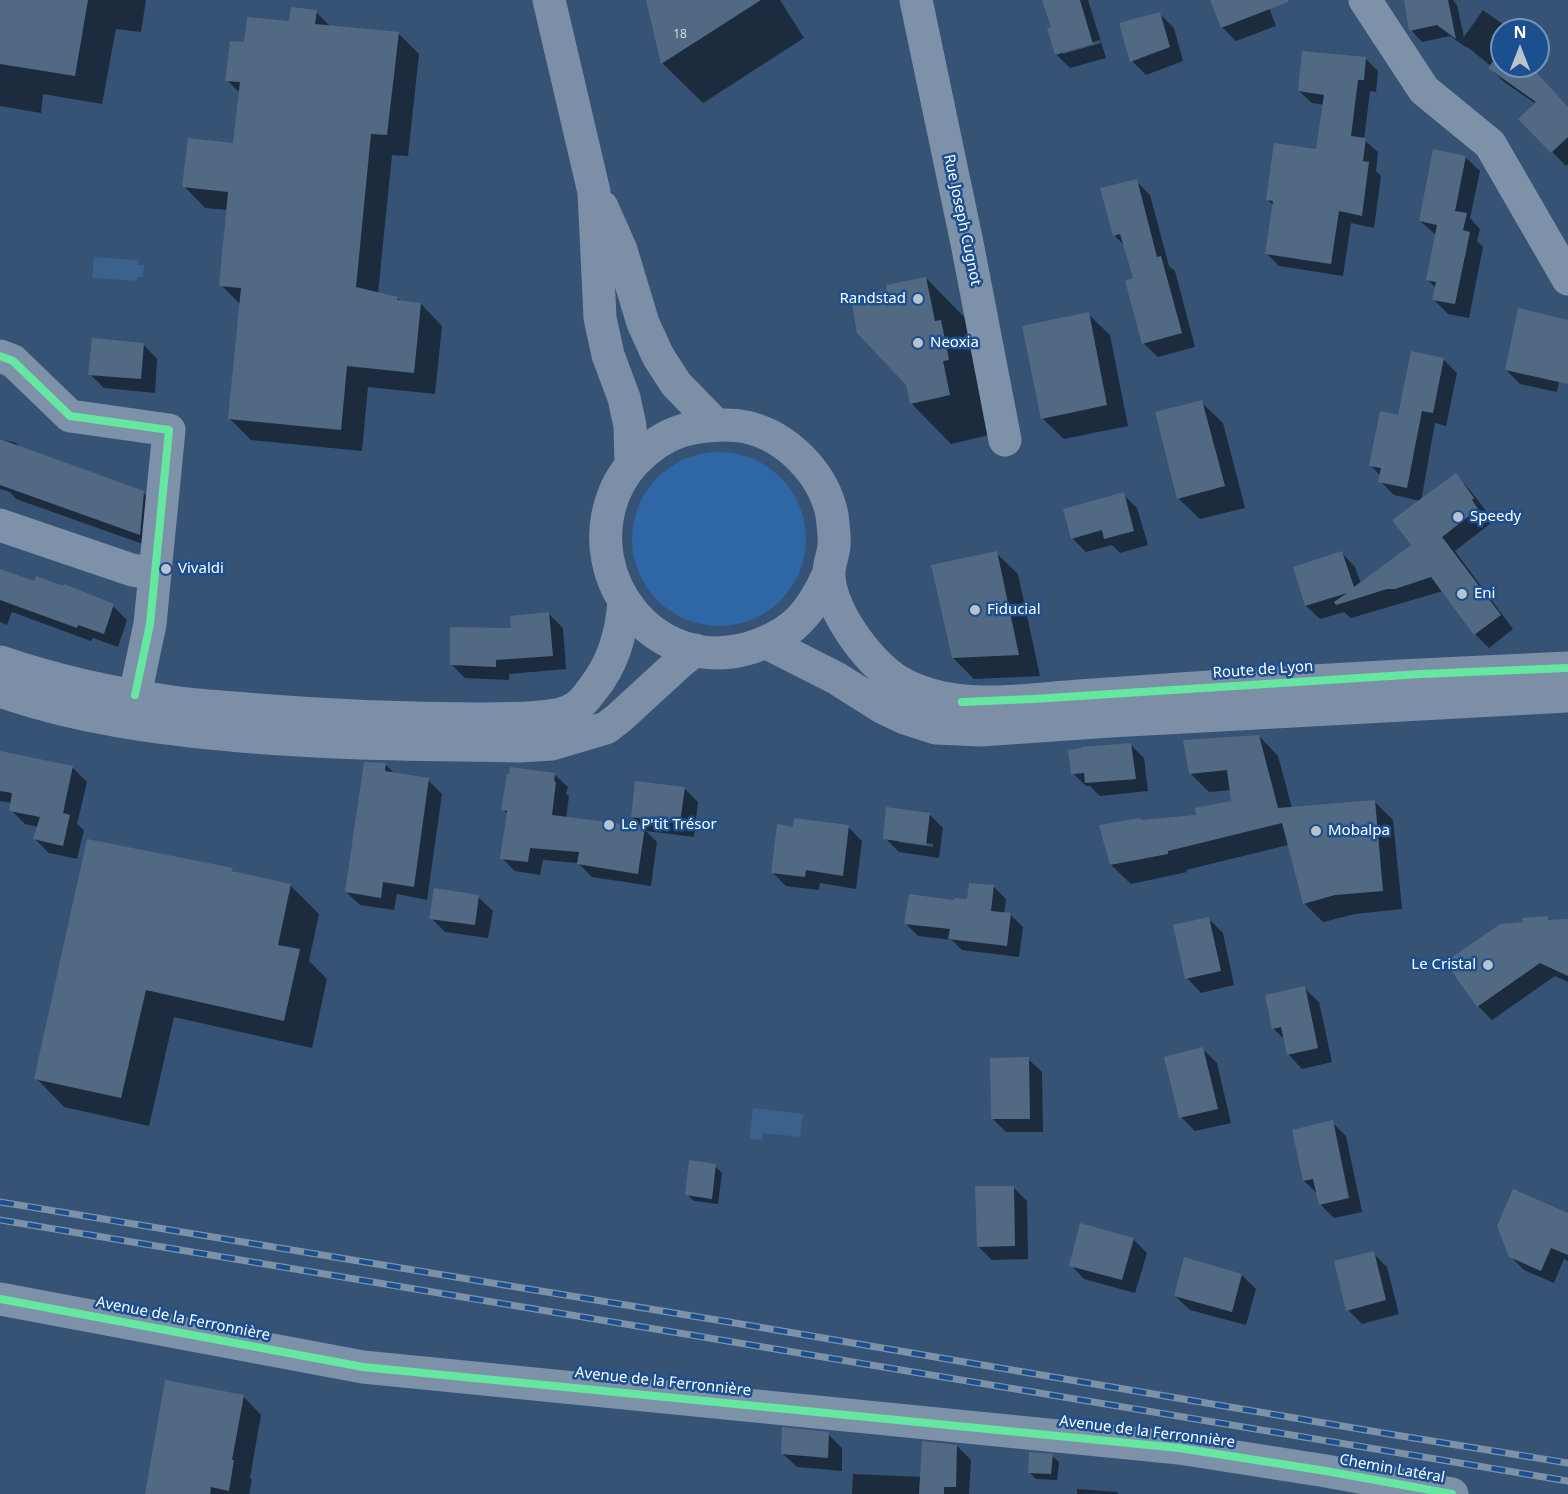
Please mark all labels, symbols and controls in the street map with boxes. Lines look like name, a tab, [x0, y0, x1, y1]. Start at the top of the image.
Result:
north arrow	[1490, 18, 1550, 78]
text: N	[1513, 21, 1527, 43]
house number: 18	[673, 28, 687, 42]
street label: Rue Joseph Cugnot	[939, 153, 985, 287]
place label: Randstad	[840, 290, 906, 308]
marker: Randstad	[911, 292, 925, 306]
place label: Neoxia	[930, 334, 979, 352]
marker: Neoxia	[911, 336, 925, 350]
place label: Speedy	[1470, 508, 1521, 526]
marker: Speedy	[1451, 510, 1465, 524]
place label: Vivaldi	[178, 560, 224, 578]
marker: Vivaldi	[159, 562, 173, 576]
place label: Eni	[1474, 585, 1495, 603]
marker: Eni	[1455, 587, 1469, 601]
place label: Fiducial	[987, 601, 1041, 619]
marker: Fiducial	[968, 603, 982, 617]
street label: Route de Lyon	[1212, 658, 1314, 682]
place label: Le P'tit Trésor	[621, 816, 717, 834]
marker: Le P'tit Trésor	[602, 818, 616, 832]
place label: Mobalpa	[1328, 822, 1390, 840]
marker: Mobalpa	[1309, 824, 1323, 838]
place label: Le Cristal	[1411, 956, 1476, 974]
marker: Le Cristal	[1481, 958, 1495, 972]
street label: Avenue de la Ferronnière	[94, 1293, 272, 1345]
street label: Avenue de la Ferronnière	[574, 1364, 752, 1400]
street label: Avenue de la Ferronnière	[1058, 1412, 1236, 1452]
street label: Chemin Latéral	[1338, 1451, 1446, 1487]

